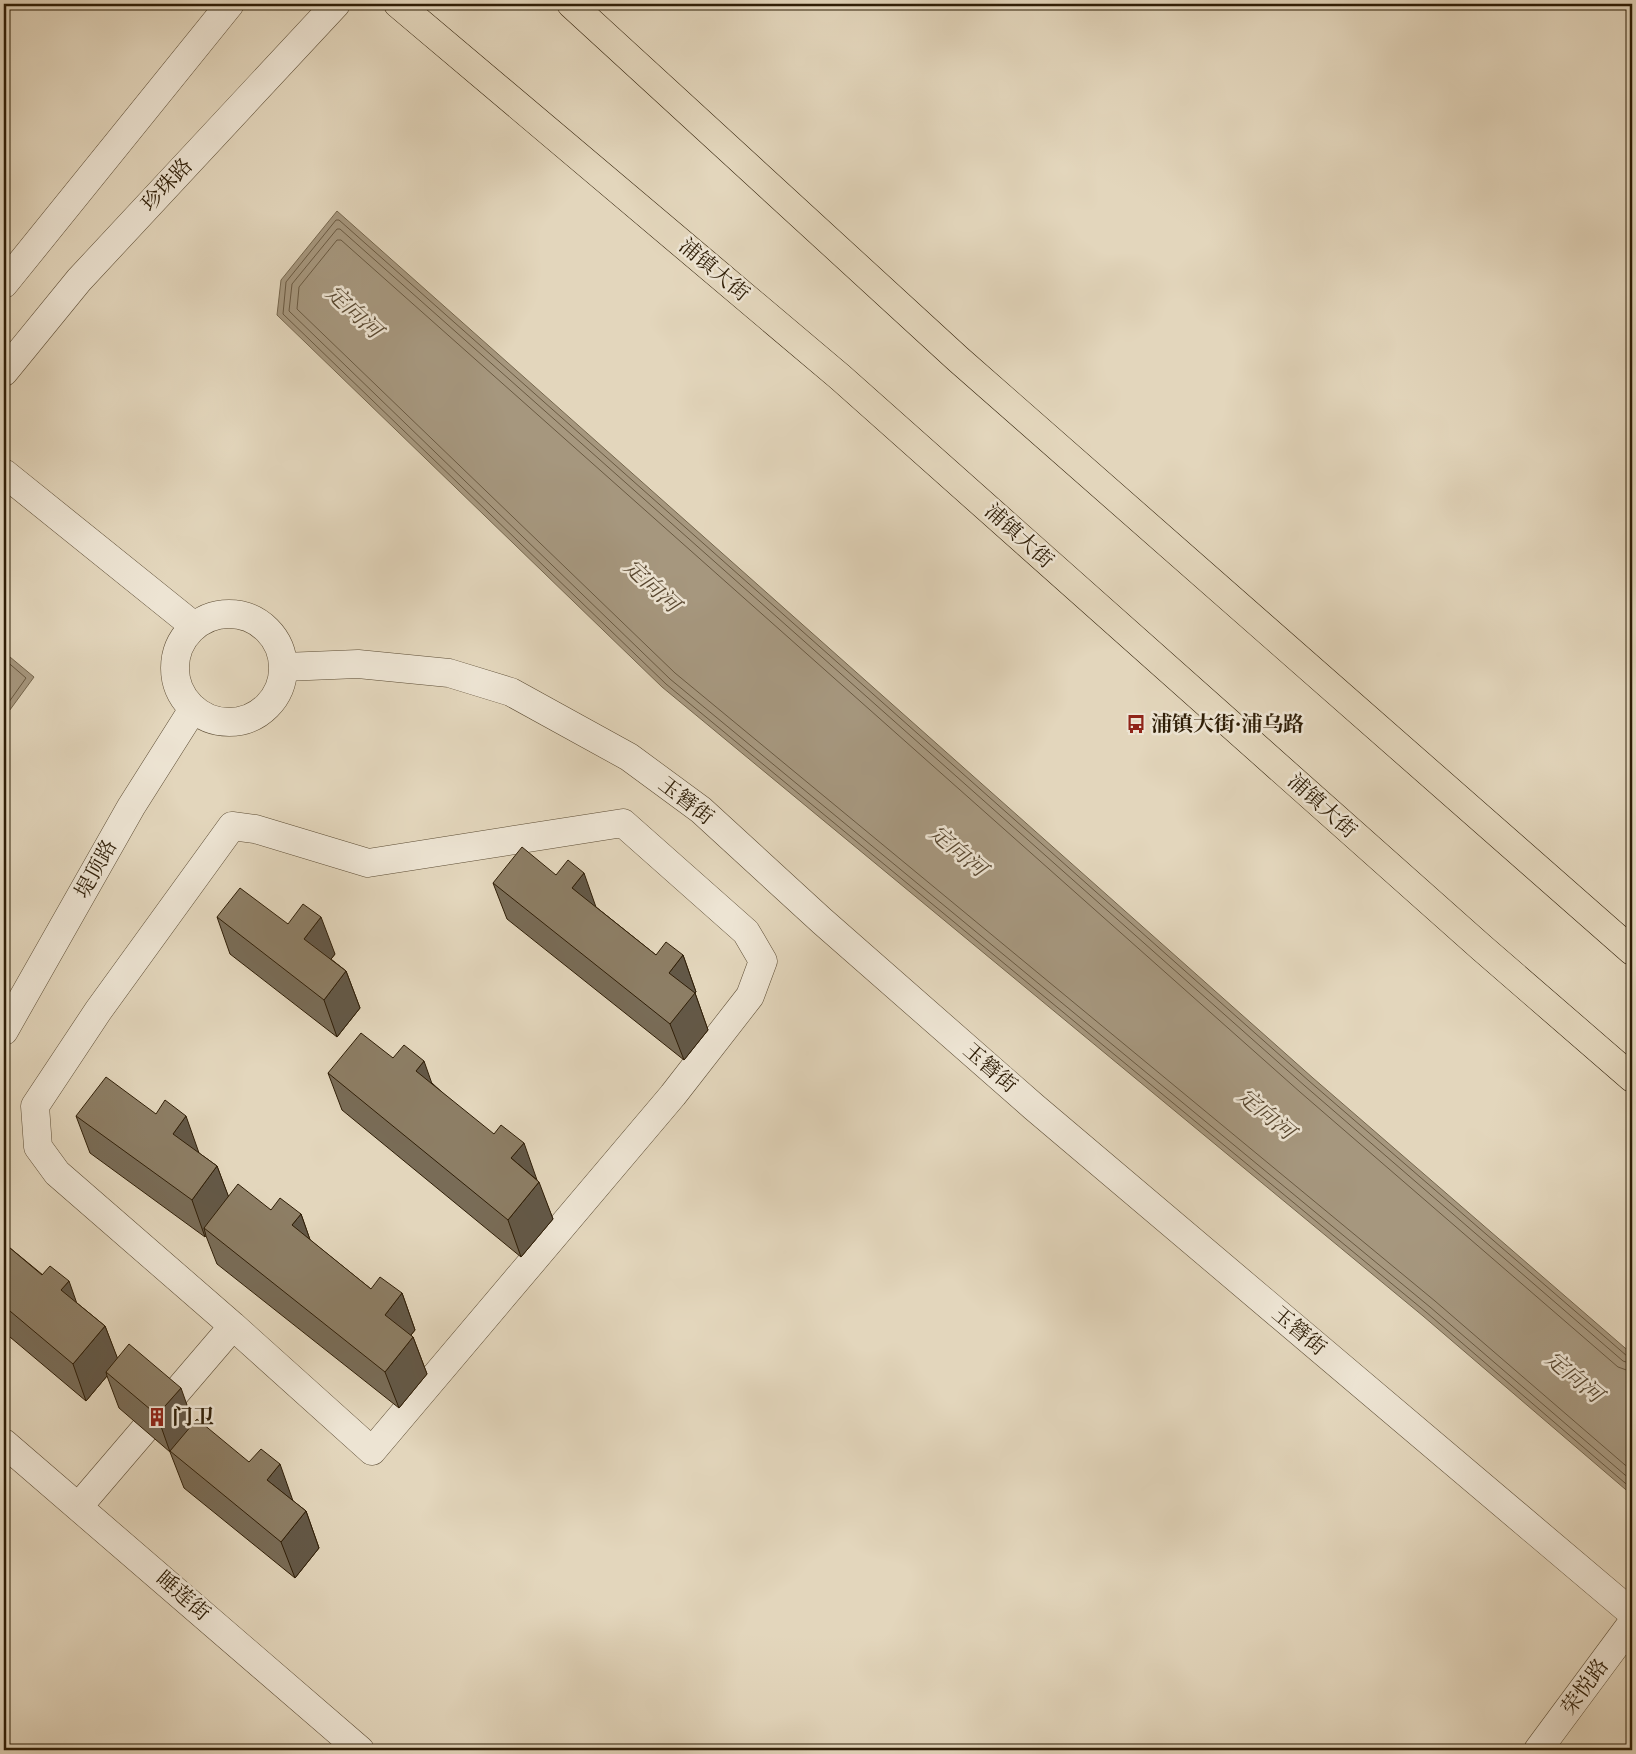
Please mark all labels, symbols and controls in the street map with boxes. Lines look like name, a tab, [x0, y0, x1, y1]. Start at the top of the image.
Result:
street label: 珍珠路	[135, 152, 199, 218]
street label: 浦镇大街	[673, 232, 755, 308]
water label: 定向河	[320, 279, 391, 348]
street label: 浦镇大街	[978, 497, 1060, 575]
water label: 定向河	[618, 553, 689, 622]
place label: 浦镇大街·浦乌路	[1151, 710, 1304, 739]
bus stop icon: 浦镇大街·浦乌路	[1125, 713, 1147, 735]
street label: 浦镇大街	[1281, 767, 1363, 845]
street label: 玉簪街	[652, 770, 720, 832]
water label: 定向河	[923, 818, 996, 886]
street label: 堤顶路	[68, 834, 124, 904]
street label: 玉簪街	[957, 1036, 1023, 1100]
water label: 定向河	[1231, 1081, 1304, 1149]
street label: 玉簪街	[1266, 1300, 1332, 1362]
water label: 定向河	[1539, 1344, 1612, 1412]
place label: 门卫	[172, 1403, 214, 1432]
building icon: 门卫	[146, 1406, 168, 1428]
street label: 睡莲街	[150, 1564, 216, 1628]
street label: 荣悦路	[1555, 1653, 1615, 1721]

